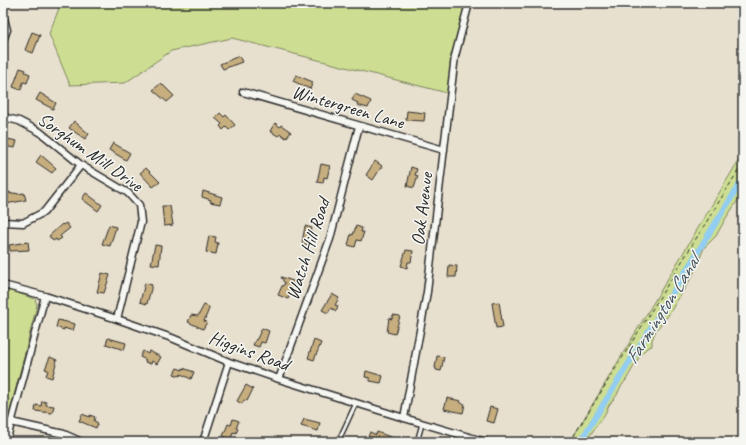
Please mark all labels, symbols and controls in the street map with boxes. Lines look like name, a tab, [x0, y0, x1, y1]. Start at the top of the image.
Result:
street label: Wintergreen Lane	[289, 80, 408, 135]
street label: Sorghum Mill Drive	[33, 107, 149, 198]
street label: Oak Avenue	[406, 169, 439, 247]
street label: Watch Hill Road	[280, 193, 336, 303]
water label: Farmington Canal	[619, 246, 709, 369]
street label: Higgins Road	[206, 325, 296, 378]

